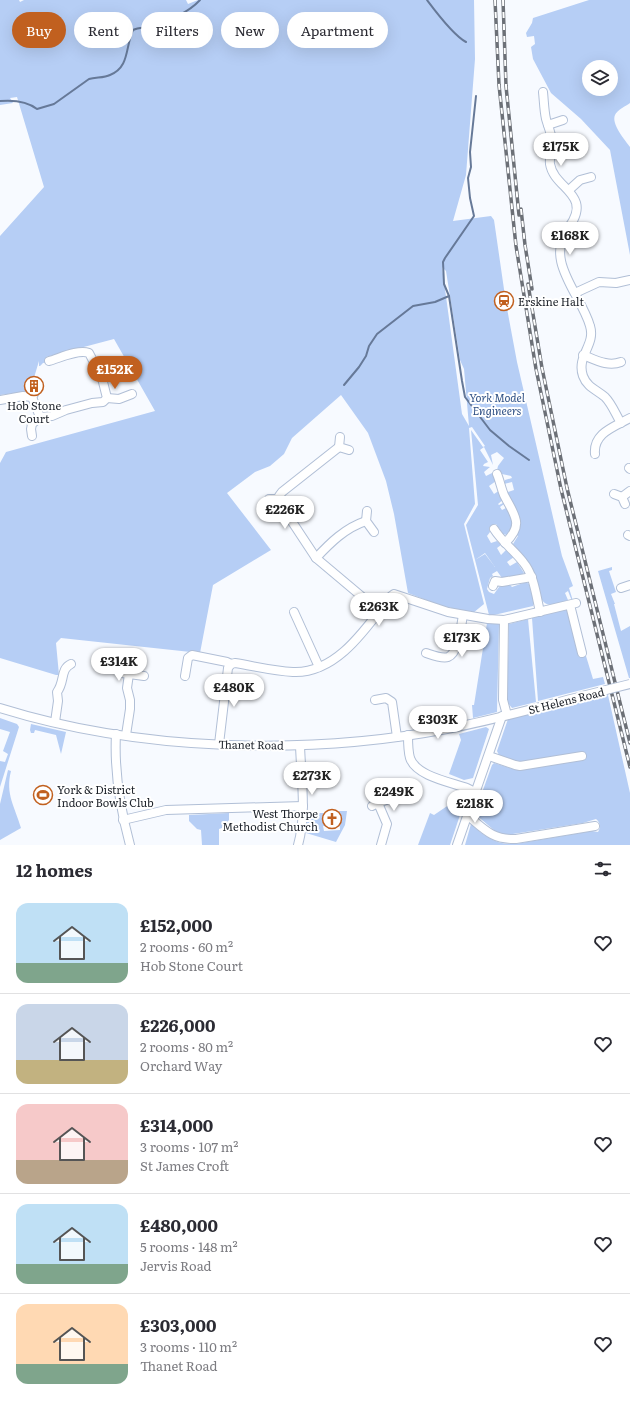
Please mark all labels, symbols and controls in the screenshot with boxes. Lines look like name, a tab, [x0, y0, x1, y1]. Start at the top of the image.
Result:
chip: Buy	[12, 12, 66, 48]
chip: Rent	[74, 12, 133, 48]
chip: Filters	[141, 12, 213, 48]
chip: New	[221, 12, 279, 48]
chip: Apartment	[287, 12, 388, 48]
map controls	[582, 60, 618, 96]
button: layers	[582, 60, 618, 96]
pin: £175K	[533, 133, 589, 167]
text: £175K	[543, 136, 579, 155]
pin: £168K	[542, 222, 598, 256]
text: £168K	[551, 225, 589, 244]
station icon: Erskine Halt	[493, 290, 515, 312]
place label: Erskine Halt	[518, 293, 584, 309]
pin: £152K	[87, 356, 143, 390]
text: £152K	[96, 359, 134, 378]
building icon: Hob Stone Court	[23, 375, 45, 397]
park label: York Model Engineers	[469, 389, 526, 418]
place label: Hob Stone Court	[7, 397, 61, 426]
pin: £226K	[257, 496, 313, 530]
text: £226K	[265, 499, 305, 518]
pin: £263K	[351, 593, 407, 627]
text: £263K	[359, 596, 399, 615]
pin: £173K	[434, 624, 490, 658]
text: £173K	[443, 627, 481, 646]
pin: £314K	[91, 648, 147, 682]
text: £314K	[100, 651, 138, 670]
pin: £480K	[206, 674, 262, 708]
text: £480K	[213, 677, 255, 696]
street label: St Helens Road	[526, 683, 606, 717]
pin: £303K	[410, 706, 466, 740]
text: £303K	[418, 709, 458, 728]
street label: Thanet Road	[218, 735, 284, 753]
pin: £273K	[284, 762, 340, 796]
text: £273K	[292, 765, 332, 784]
pin: £249K	[366, 778, 422, 812]
place label: York & District Indoor Bowls Club	[57, 781, 154, 810]
text: £249K	[374, 781, 414, 800]
sports icon: York & District Indoor Bowls Club	[32, 784, 54, 806]
pin: £218K	[447, 790, 503, 824]
text: £218K	[456, 793, 494, 812]
place label: West Thorpe Methodist Church	[222, 805, 318, 834]
church icon: West Thorpe Methodist Church	[321, 808, 343, 830]
text: 12 homes	[16, 857, 92, 882]
icon: filters	[592, 858, 614, 880]
text: £152,000	[140, 912, 212, 937]
icon: home	[48, 919, 96, 967]
icon: heart	[592, 932, 614, 954]
text: 2 rooms · 60 m²	[140, 937, 233, 956]
text: Hob Stone Court	[140, 956, 243, 975]
text: £226,000	[140, 1012, 215, 1037]
icon: home	[48, 1020, 96, 1068]
icon: heart	[592, 1033, 614, 1055]
text: 2 rooms · 80 m²	[140, 1037, 233, 1056]
text: Orchard Way	[140, 1056, 222, 1075]
text: £314,000	[140, 1112, 213, 1137]
icon: home	[48, 1120, 96, 1168]
icon: heart	[592, 1133, 614, 1155]
text: 3 rooms · 107 m²	[140, 1137, 238, 1156]
text: St James Croft	[140, 1156, 229, 1175]
text: £480,000	[140, 1212, 218, 1237]
icon: home	[48, 1220, 96, 1268]
icon: heart	[592, 1233, 614, 1255]
text: 5 rooms · 148 m²	[140, 1237, 238, 1256]
text: Jervis Road	[140, 1256, 212, 1275]
text: £303,000	[140, 1312, 216, 1337]
icon: home	[48, 1320, 96, 1368]
icon: heart	[592, 1333, 614, 1355]
text: 3 rooms · 110 m²	[140, 1337, 237, 1356]
text: Thanet Road	[140, 1356, 217, 1375]

